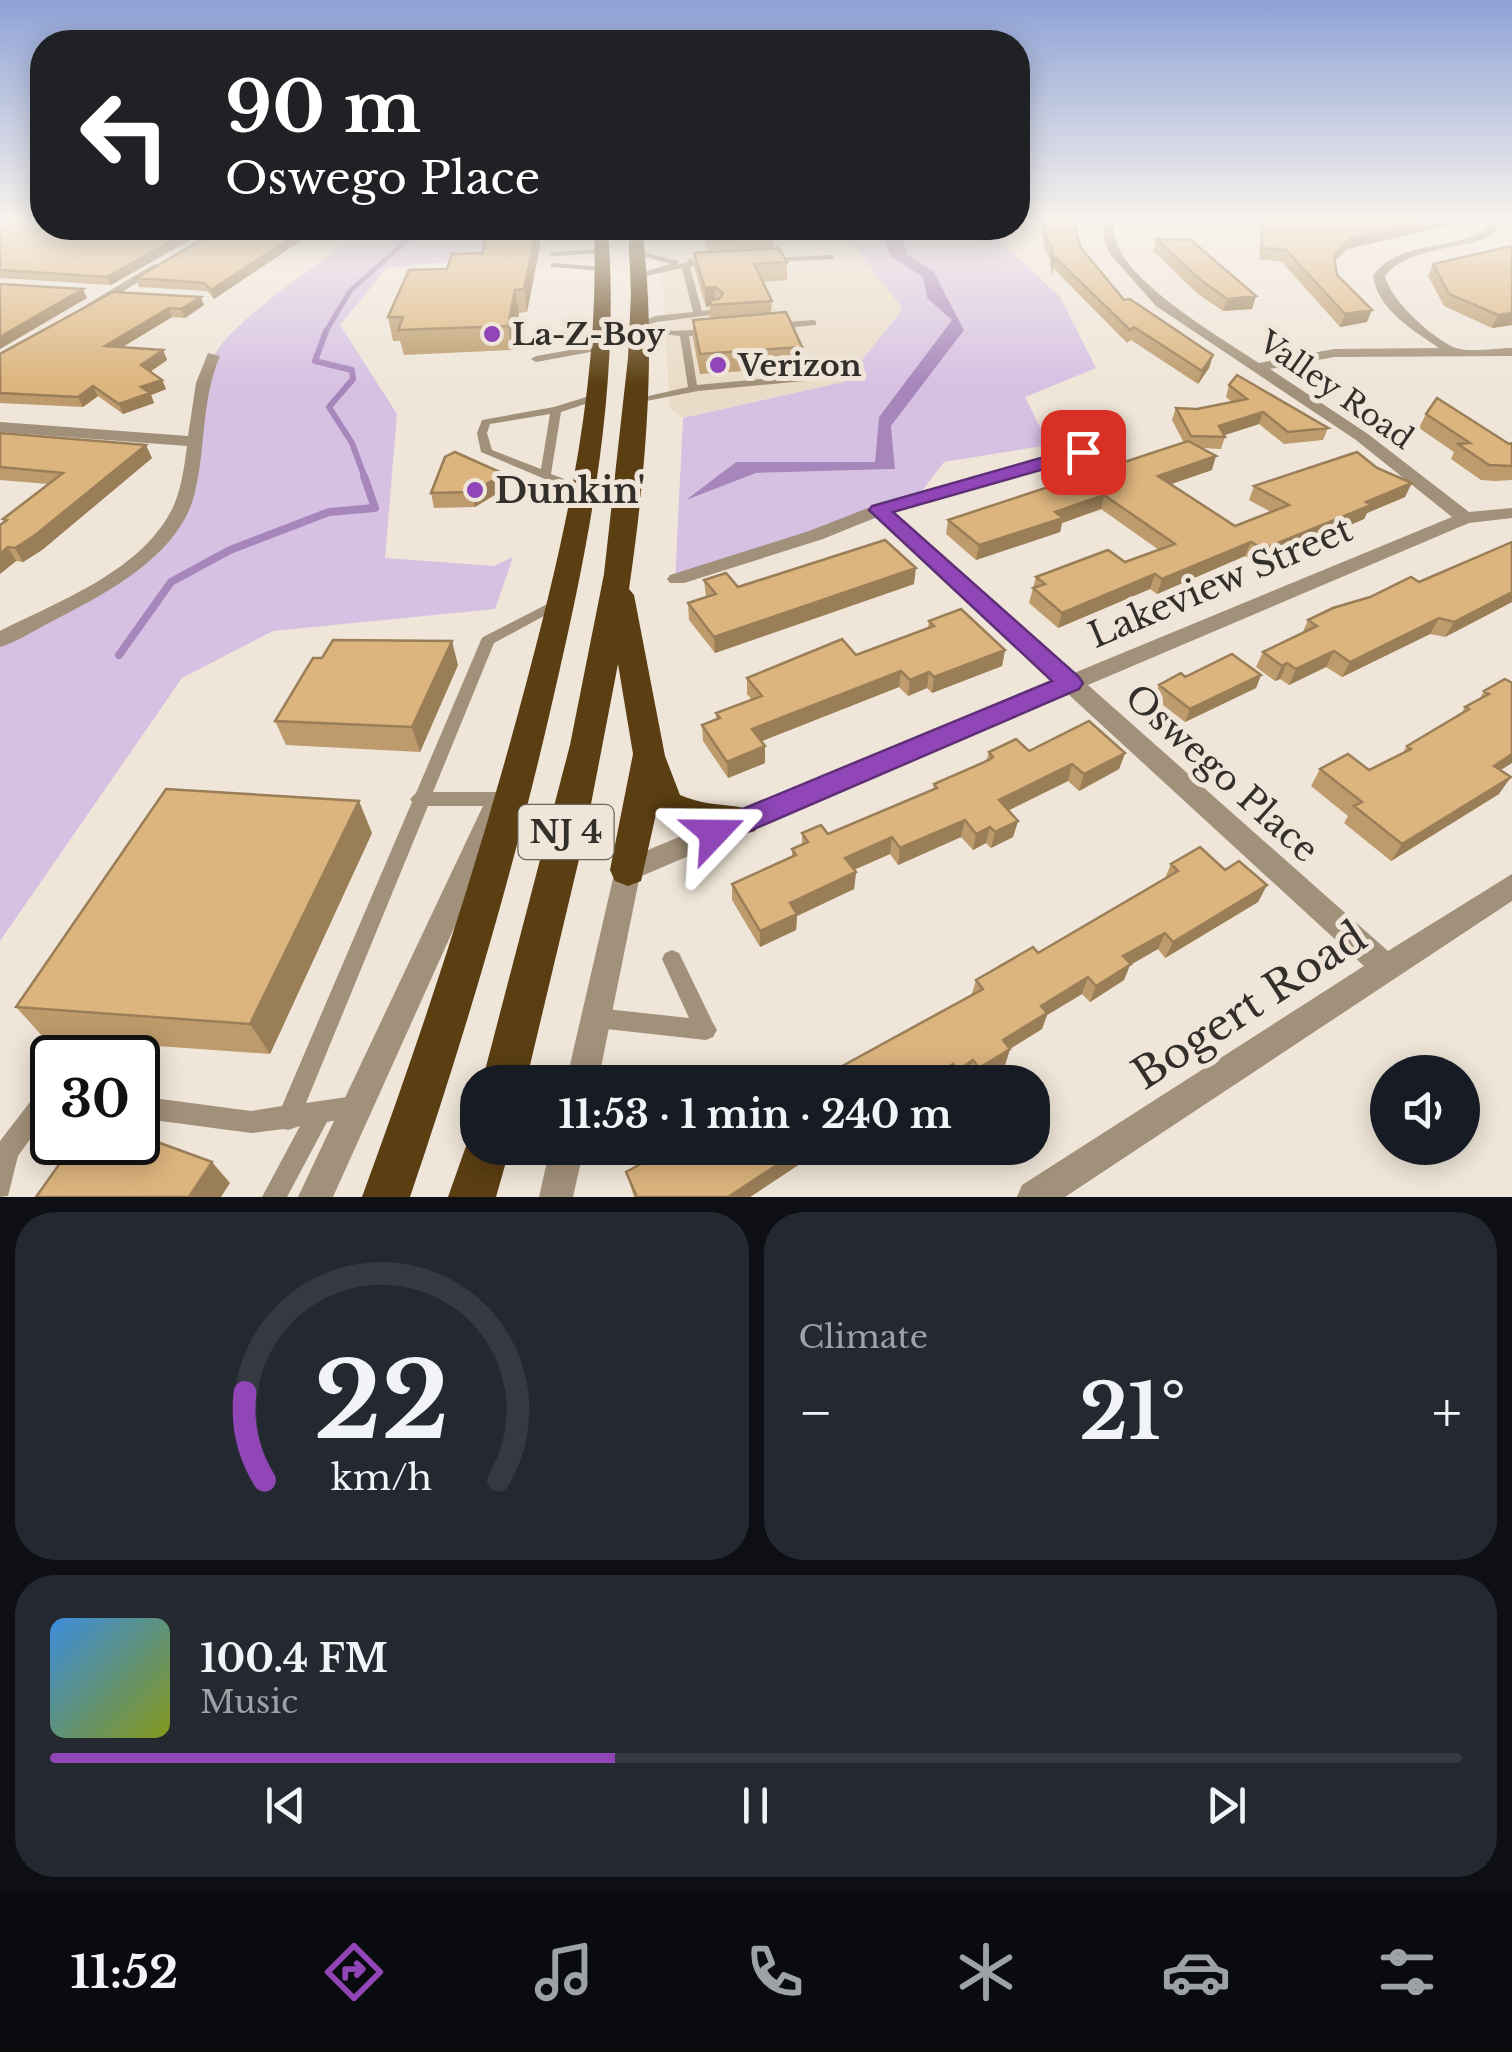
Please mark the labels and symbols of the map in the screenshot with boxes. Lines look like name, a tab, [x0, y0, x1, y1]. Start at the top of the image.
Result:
place label: La-Z-Boy	[512, 316, 665, 353]
marker: La-Z-Boy	[481, 323, 503, 345]
street label: Valley Road	[1251, 323, 1420, 457]
place label: Verizon	[737, 347, 862, 384]
marker: Verizon	[707, 354, 729, 376]
pin	[1041, 410, 1126, 495]
place label: Dunkin'	[495, 469, 645, 512]
marker: Dunkin'	[464, 479, 486, 501]
street label: Lakeview Street	[1082, 507, 1358, 657]
street label: Oswego Place	[1116, 675, 1328, 871]
position arrow	[662, 781, 766, 885]
road number: NJ 4	[518, 805, 614, 859]
street label: Bogert Road	[1122, 910, 1376, 1100]
speed limit sign: 30	[30, 1035, 160, 1165]

